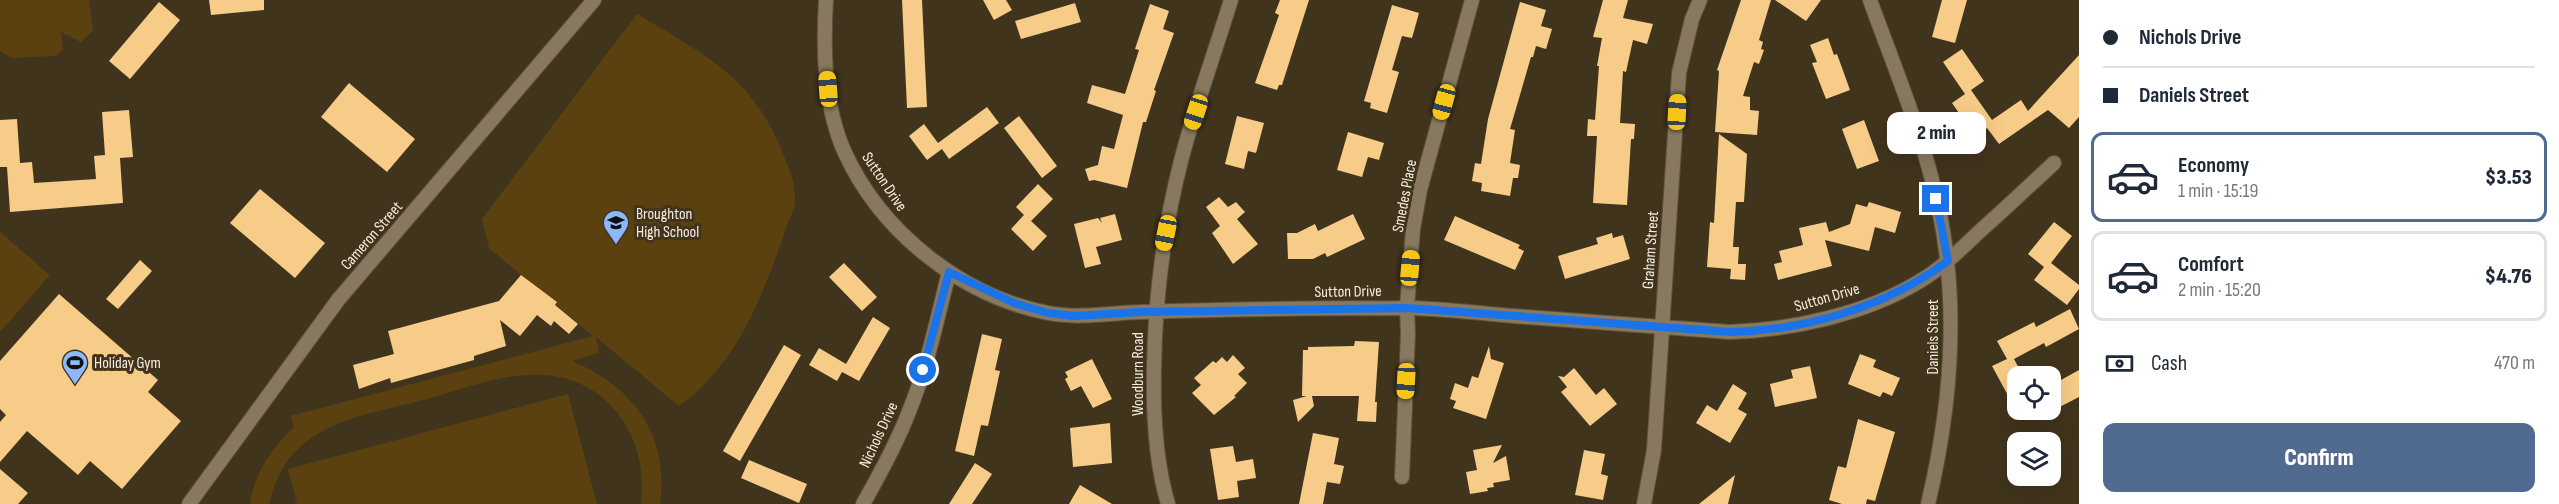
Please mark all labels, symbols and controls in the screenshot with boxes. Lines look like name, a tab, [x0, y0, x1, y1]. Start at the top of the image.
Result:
text: Nichols Drive	[2139, 24, 2241, 51]
car	[818, 70, 838, 108]
car	[1431, 82, 1457, 122]
text: Daniels Street	[2139, 82, 2249, 109]
car	[1182, 92, 1210, 132]
car	[1667, 94, 1687, 130]
callout: 2 min	[1886, 112, 1986, 154]
text: 2 min	[1917, 121, 1956, 145]
street label: Sutton Drive	[857, 149, 911, 215]
icon: car	[2106, 150, 2160, 204]
text: Economy	[2178, 152, 2249, 179]
street label: Smedes Place	[1389, 158, 1421, 234]
text: $3.53	[2485, 164, 2532, 191]
text: 1 min · 15:19	[2178, 179, 2258, 203]
route end	[1922, 185, 1949, 212]
street label: Cameron Street	[337, 198, 407, 274]
place label: Broughton High School	[636, 205, 699, 242]
school or university icon: Broughton High School	[601, 208, 631, 246]
street label: Graham Street	[1639, 210, 1663, 290]
car	[1154, 214, 1178, 252]
car	[1399, 249, 1421, 287]
icon: car	[2106, 249, 2160, 303]
text: Comfort	[2178, 251, 2244, 278]
text: $4.76	[2485, 263, 2532, 290]
text: 2 min · 15:20	[2178, 278, 2261, 302]
street label: Sutton Drive	[1792, 280, 1862, 316]
street label: Sutton Drive	[1314, 282, 1382, 302]
street label: Daniels Street	[1924, 299, 1943, 375]
street label: Woodburn Road	[1129, 332, 1148, 416]
icon: cash	[2103, 347, 2136, 380]
sports icon: Holiday Gym	[60, 348, 90, 386]
text: Cash	[2151, 350, 2187, 377]
text: 470 m	[2494, 351, 2535, 375]
place label: Holiday Gym	[94, 354, 161, 373]
route start	[909, 356, 936, 383]
car	[1396, 363, 1416, 399]
map controls	[2007, 366, 2061, 486]
button: locate	[2007, 366, 2061, 420]
street label: Nichols Drive	[856, 399, 902, 471]
button: Confirm	[2103, 423, 2535, 492]
button: layers	[2007, 432, 2061, 486]

